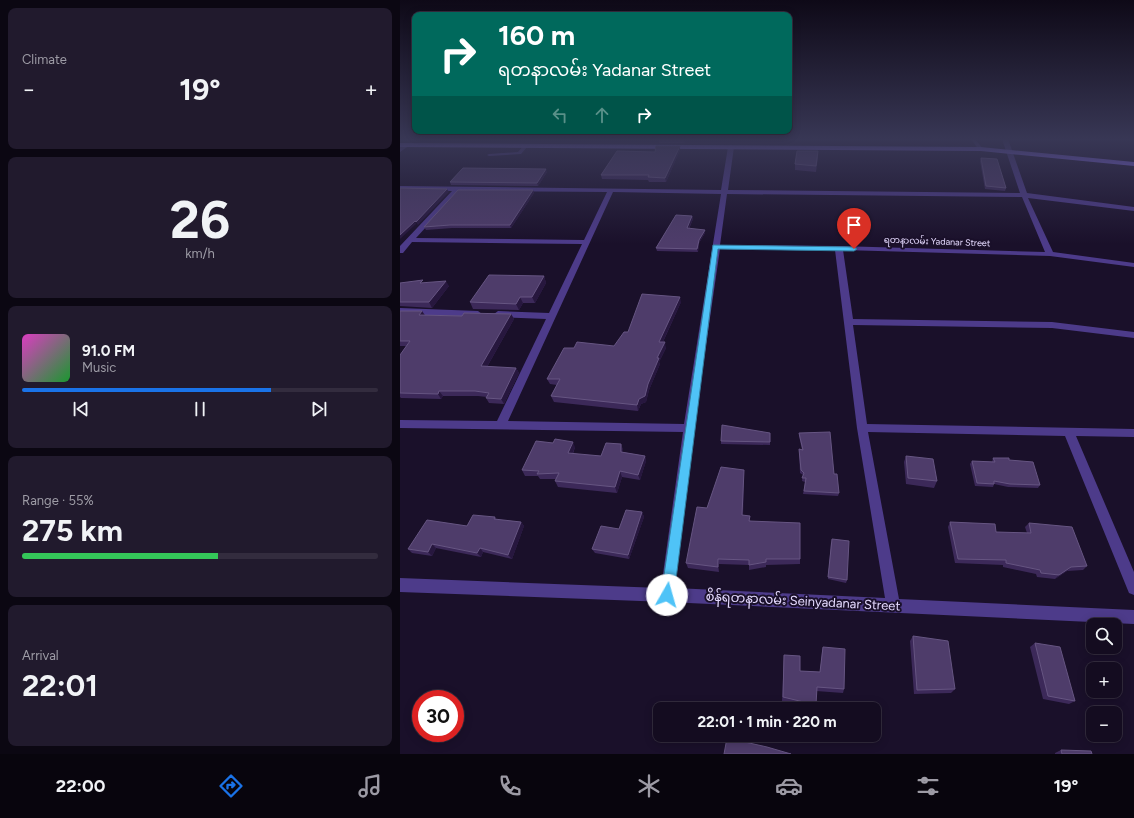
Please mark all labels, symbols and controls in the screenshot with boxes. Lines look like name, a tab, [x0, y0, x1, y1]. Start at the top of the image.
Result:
text: 160 m	[498, 18, 575, 52]
icon: right	[432, 28, 484, 80]
text: Climate	[22, 52, 67, 67]
text: ရတနာလမ်း Yadanar Street	[498, 59, 711, 81]
text: 19°	[179, 71, 221, 108]
text: −	[22, 76, 36, 103]
text: +	[364, 76, 378, 103]
icon: left	[549, 104, 571, 126]
icon: ahead	[591, 104, 613, 126]
icon: right	[633, 104, 655, 126]
text: 26	[170, 189, 230, 251]
pin	[837, 208, 871, 249]
icon: arrive	[843, 214, 865, 236]
street label: ရတနာလမ်း Yadanar Street	[884, 234, 991, 250]
text: km/h	[185, 246, 215, 261]
text: 91.0 FM	[82, 342, 135, 360]
text: Music	[82, 360, 116, 375]
icon: previous	[70, 398, 92, 420]
icon: pause	[189, 398, 211, 420]
icon: next	[308, 398, 330, 420]
text: Range · 55%	[22, 493, 94, 508]
text: 275 km	[22, 512, 123, 549]
position arrow	[646, 574, 688, 616]
street label: စိန်ရတနာလမ်း Seinyadanar Street	[705, 587, 901, 617]
map controls	[1086, 618, 1122, 742]
button: search	[1086, 618, 1122, 654]
text: Arrival	[22, 648, 59, 663]
button: +	[1086, 662, 1122, 698]
text: 22:01	[22, 667, 98, 704]
speed limit sign: 30	[412, 690, 464, 742]
button: −	[1086, 706, 1122, 742]
text: 22:01 · 1 min · 220 m	[697, 713, 837, 731]
icon: directions	[217, 772, 245, 800]
icon: music	[356, 772, 384, 800]
icon: phone	[496, 772, 524, 800]
icon: climate	[635, 772, 663, 800]
icon: car	[775, 772, 803, 800]
icon: filters	[914, 772, 942, 800]
text: 22:00	[56, 775, 105, 797]
text: 19°	[1053, 775, 1078, 797]

